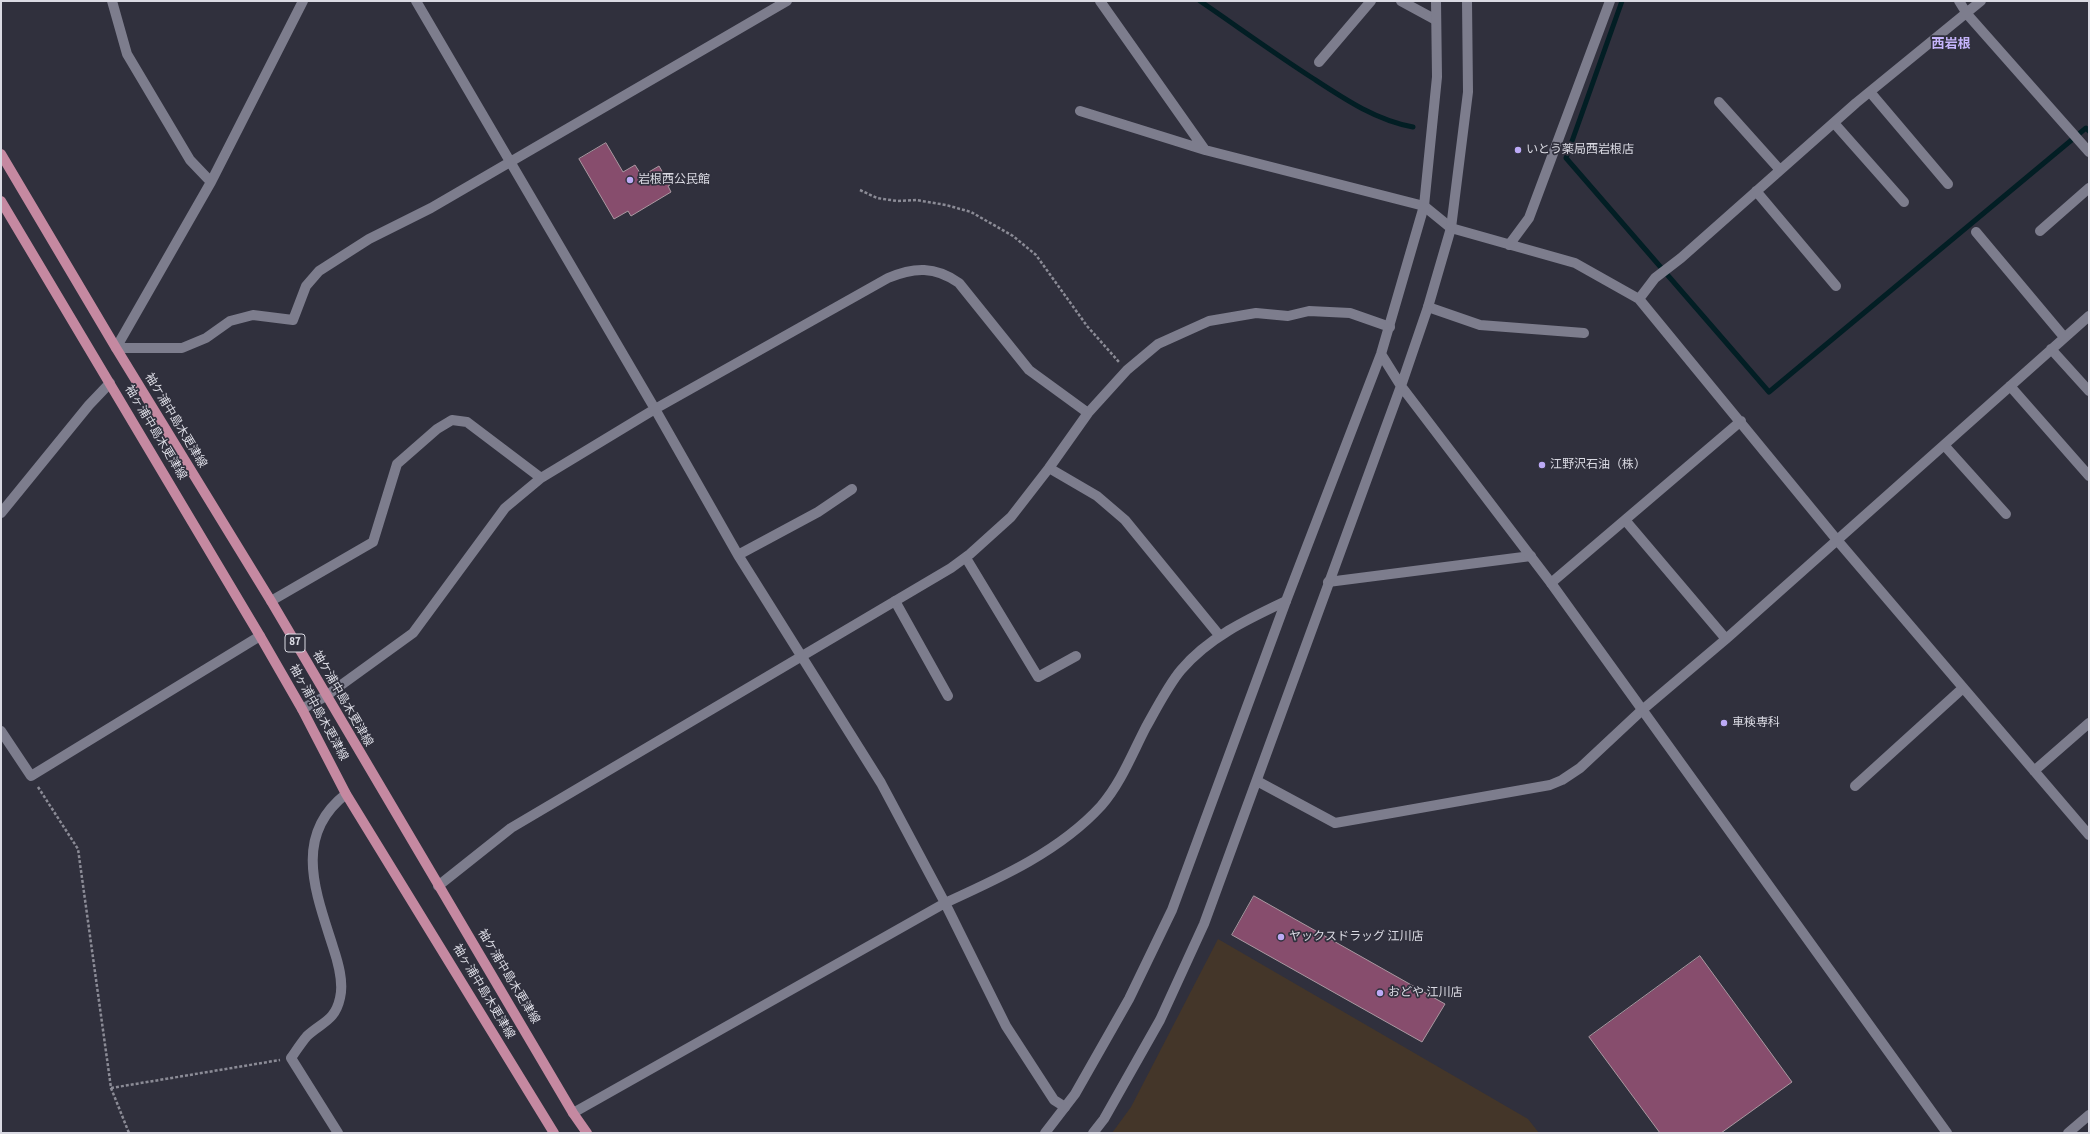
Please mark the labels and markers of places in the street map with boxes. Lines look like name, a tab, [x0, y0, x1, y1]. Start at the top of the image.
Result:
place label: いとう薬局西岩根店	[1526, 143, 1634, 157]
marker: いとう薬局西岩根店	[1513, 145, 1523, 155]
place label: 岩根西公民館	[638, 173, 710, 187]
marker: 岩根西公民館	[625, 175, 635, 185]
place label: 江野沢石油（株）	[1550, 458, 1646, 472]
marker: 江野沢石油（株）	[1537, 460, 1547, 470]
place label: 車検専科	[1732, 716, 1780, 730]
marker: 車検専科	[1719, 718, 1729, 728]
place label: ヤックスドラッグ 江川店	[1289, 930, 1423, 944]
marker: ヤックスドラッグ 江川店	[1276, 932, 1286, 942]
place label: おどや 江川店	[1388, 986, 1462, 1000]
marker: おどや 江川店	[1375, 988, 1385, 998]

